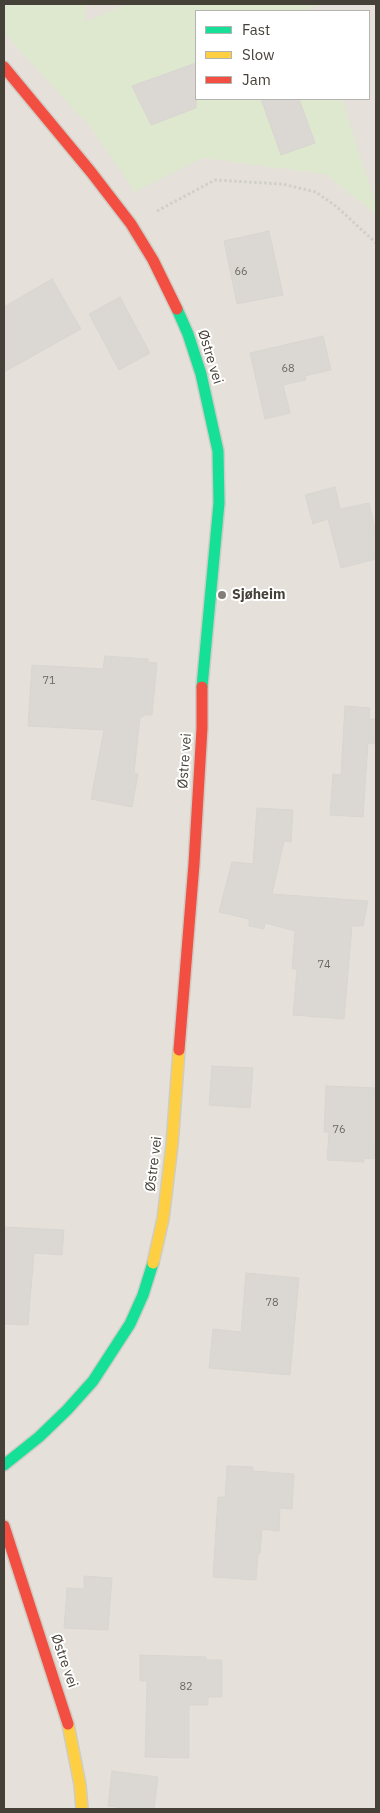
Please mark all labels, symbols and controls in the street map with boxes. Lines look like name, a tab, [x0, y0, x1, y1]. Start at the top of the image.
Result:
legend	[195, 10, 370, 100]
text: Fast	[242, 20, 270, 39]
text: Slow	[242, 45, 275, 64]
text: Jam	[242, 70, 271, 89]
house number: 66	[234, 265, 248, 279]
street label: Østre vei	[194, 328, 226, 386]
house number: 68	[281, 362, 295, 376]
place label: Sjøheim	[232, 587, 285, 603]
marker: Sjøheim	[216, 589, 228, 601]
house number: 71	[42, 674, 56, 688]
street label: Østre vei	[175, 733, 195, 789]
house number: 74	[317, 958, 331, 972]
house number: 76	[332, 1123, 346, 1137]
street label: Østre vei	[142, 1135, 166, 1193]
house number: 78	[265, 1296, 279, 1310]
street label: Østre vei	[47, 1632, 81, 1690]
house number: 82	[179, 1680, 193, 1694]

